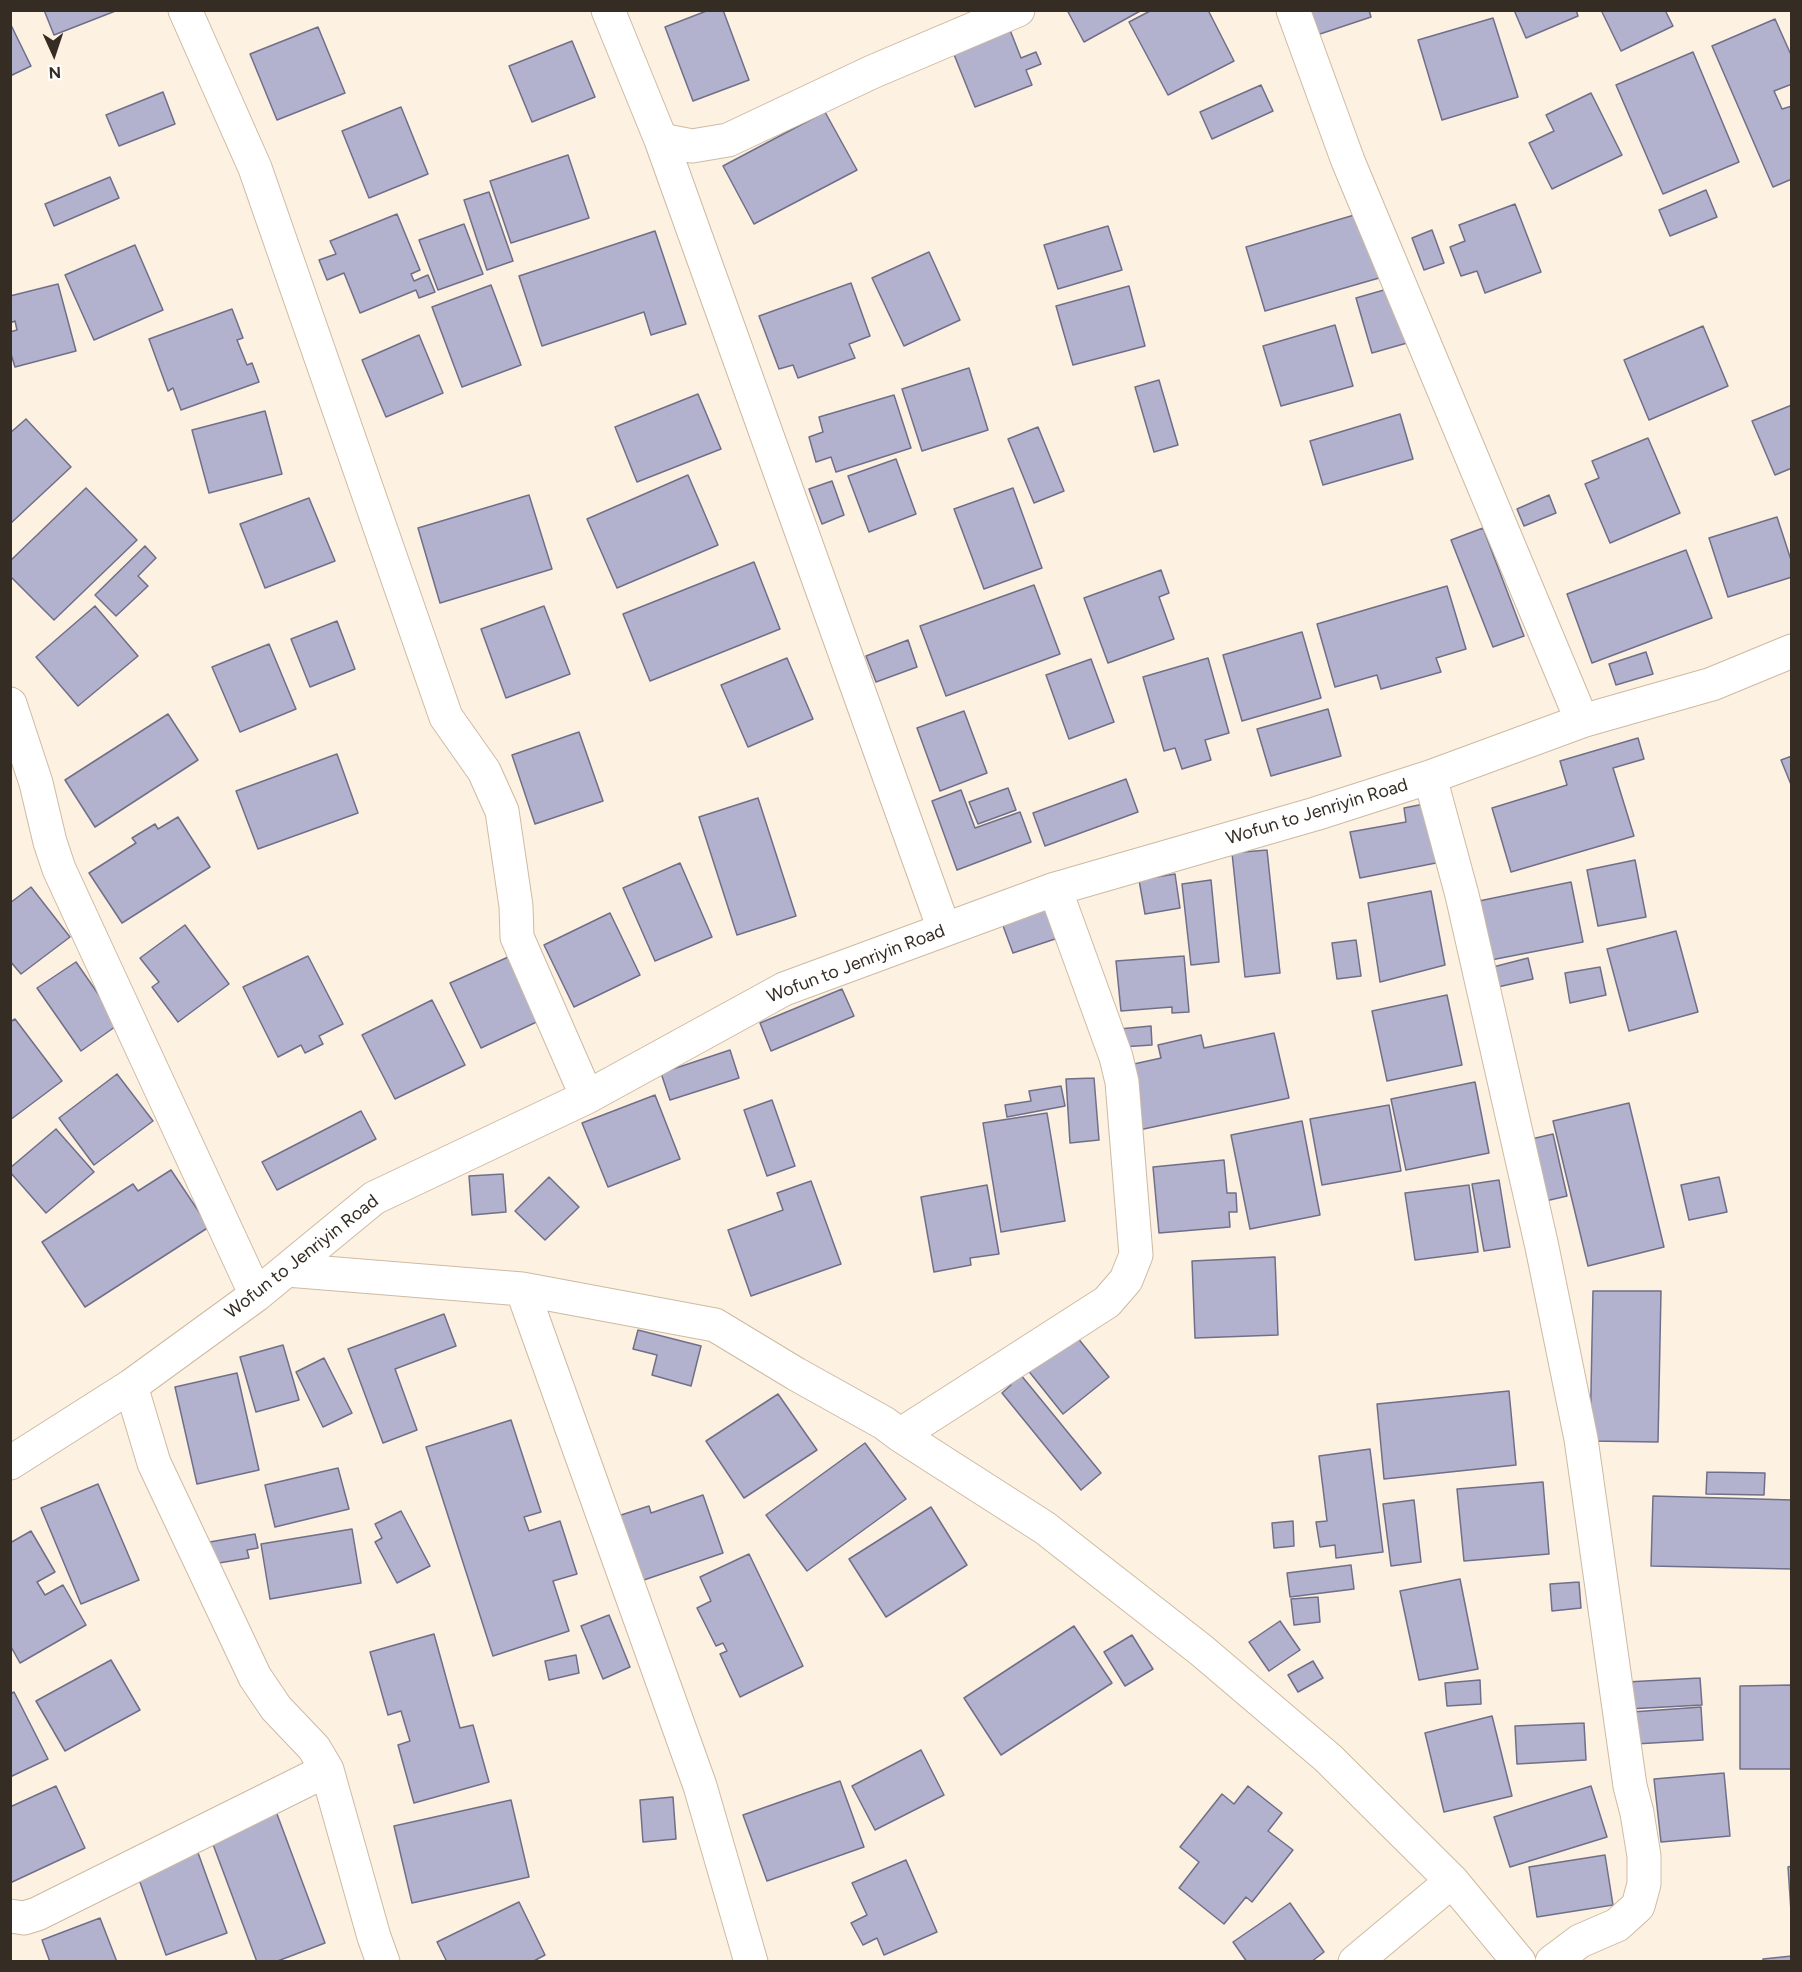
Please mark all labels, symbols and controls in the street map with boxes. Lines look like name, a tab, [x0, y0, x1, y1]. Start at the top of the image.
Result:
north arrow	[24, 24, 84, 84]
text: N	[48, 63, 62, 82]
street label: Wofun to Jenriyin Road	[1224, 774, 1410, 850]
street label: Wofun to Jenriyin Road	[764, 920, 948, 1008]
street label: Wofun to Jenriyin Road	[221, 1190, 383, 1324]

